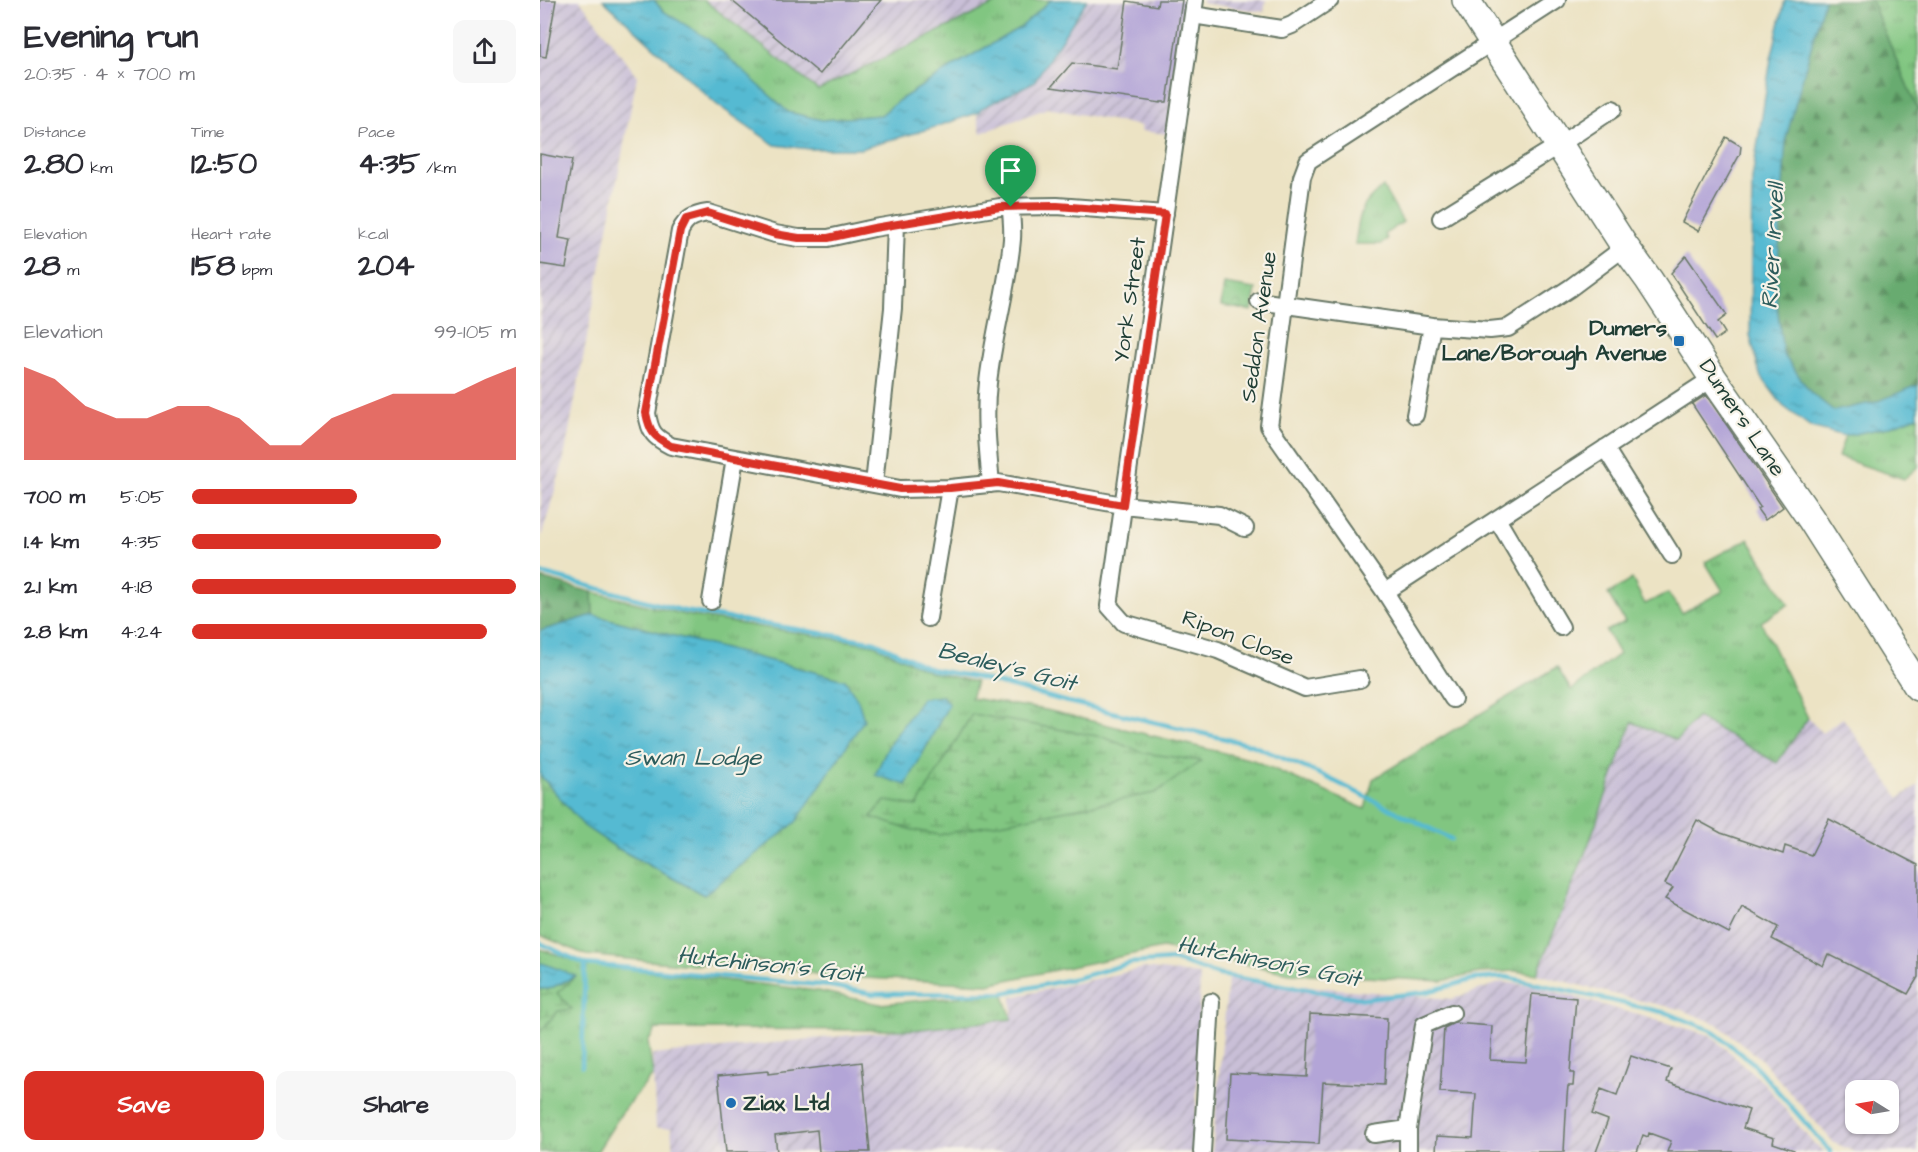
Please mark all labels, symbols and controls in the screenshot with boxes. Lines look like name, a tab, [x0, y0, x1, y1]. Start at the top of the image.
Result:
text: Evening run	[24, 14, 198, 60]
button: share	[453, 20, 516, 83]
text: 20:35 · 4 × 700 m	[24, 60, 195, 88]
text: Distance	[24, 121, 86, 143]
text: Time	[191, 121, 225, 143]
text: Pace	[358, 121, 395, 143]
text: 2.80	[24, 143, 84, 185]
text: 12:50	[191, 143, 257, 185]
text: 4:35	[358, 143, 420, 185]
pin	[985, 145, 1036, 207]
icon: arrive	[994, 154, 1027, 187]
text: km	[84, 157, 112, 179]
text: /km	[420, 157, 456, 179]
water label: River Irwell	[1753, 179, 1793, 310]
text: Elevation	[24, 223, 87, 245]
text: Heart rate	[191, 223, 271, 245]
text: kcal	[358, 223, 389, 245]
street label: York Street	[1106, 235, 1154, 365]
text: 28	[24, 245, 61, 287]
text: 158	[191, 245, 236, 287]
text: 204	[358, 245, 415, 287]
street label: Seddon Avenue	[1233, 249, 1285, 405]
text: m	[61, 259, 79, 281]
text: bpm	[236, 259, 272, 281]
place label: Dumers Lane/Borough Avenue	[1441, 313, 1667, 370]
text: Elevation	[24, 318, 103, 346]
text: 99–105 m	[434, 318, 516, 346]
marker: Dumers Lane/Borough Avenue	[1672, 334, 1686, 348]
street label: Dumers Lane	[1691, 353, 1793, 483]
text: 700 m	[24, 483, 85, 511]
text: 5:05	[120, 483, 164, 511]
text: 1.4 km	[24, 528, 79, 556]
text: 4:35	[120, 528, 161, 556]
text: 2.1 km	[24, 573, 77, 601]
text: 4:18	[120, 573, 152, 601]
street label: Ripon Close	[1177, 602, 1299, 674]
text: 2.8 km	[24, 618, 87, 646]
text: 4:24	[120, 618, 162, 646]
water label: Bealey's Goit	[934, 633, 1082, 701]
water label: Swan Lodge	[625, 741, 762, 776]
water label: Hutchinson's Goit	[1175, 928, 1366, 997]
water label: Hutchinson's Goit	[676, 938, 866, 992]
button: Save	[24, 1071, 264, 1140]
button: Share	[276, 1071, 516, 1140]
north arrow	[1845, 1080, 1899, 1134]
map controls	[1845, 1080, 1899, 1134]
place label: Ziax Ltd	[743, 1088, 830, 1119]
marker: Ziax Ltd	[724, 1096, 738, 1110]

